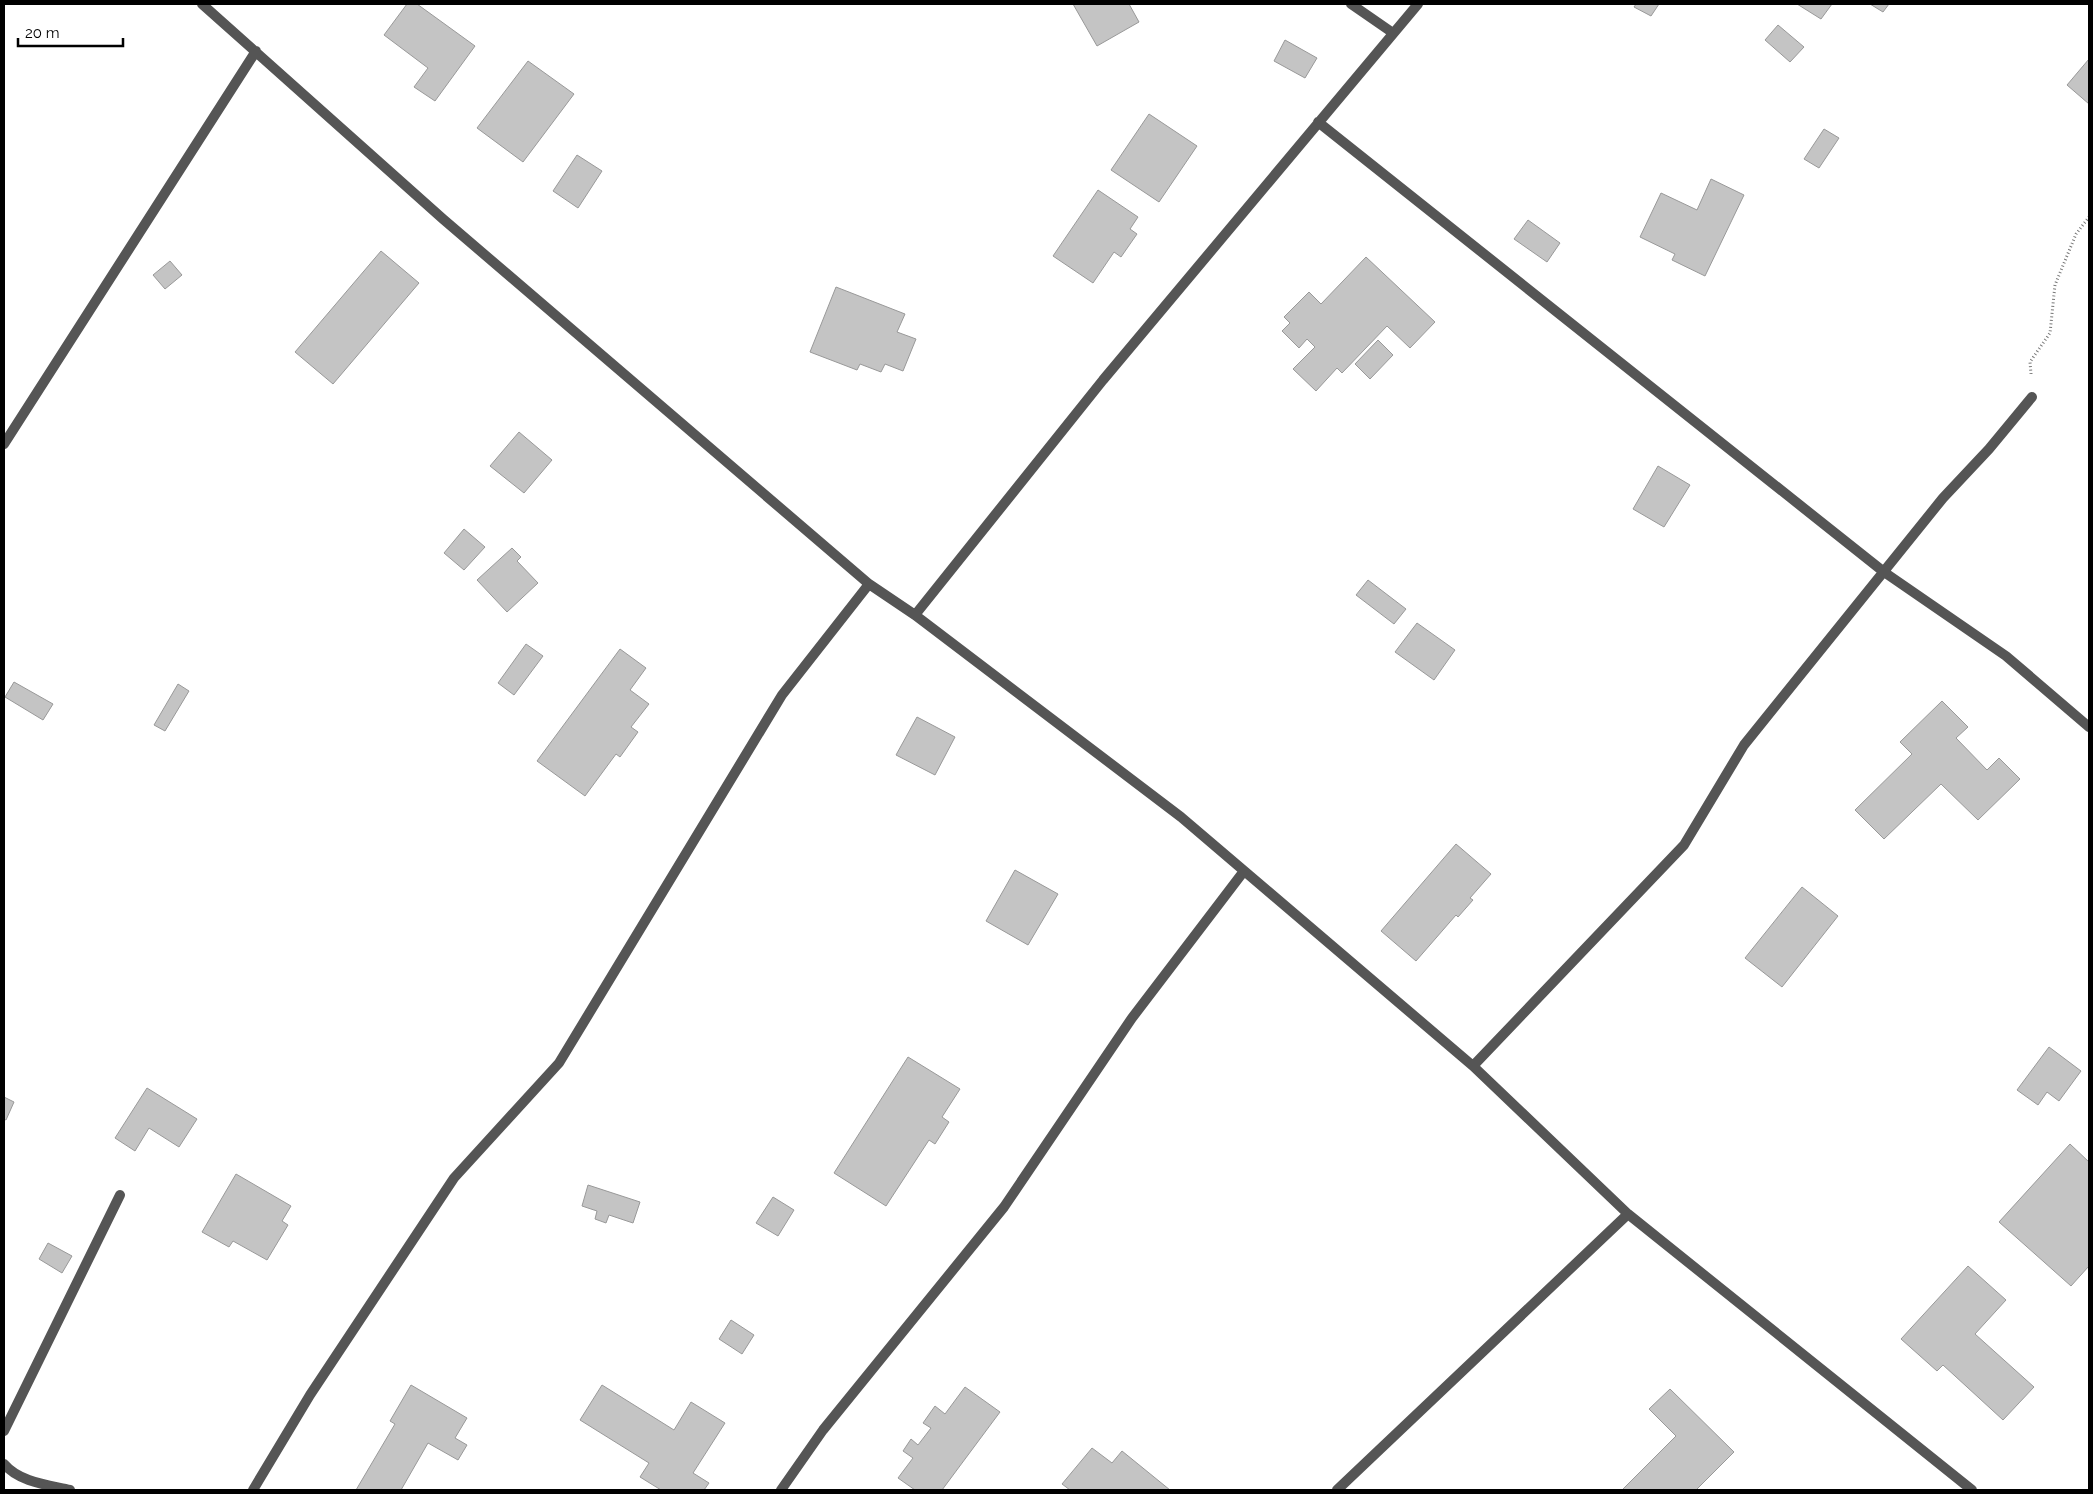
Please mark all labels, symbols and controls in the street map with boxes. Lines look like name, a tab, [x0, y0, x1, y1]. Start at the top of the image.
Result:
scale bar	[18, 15, 122, 47]
text: 20 m	[25, 24, 60, 42]

